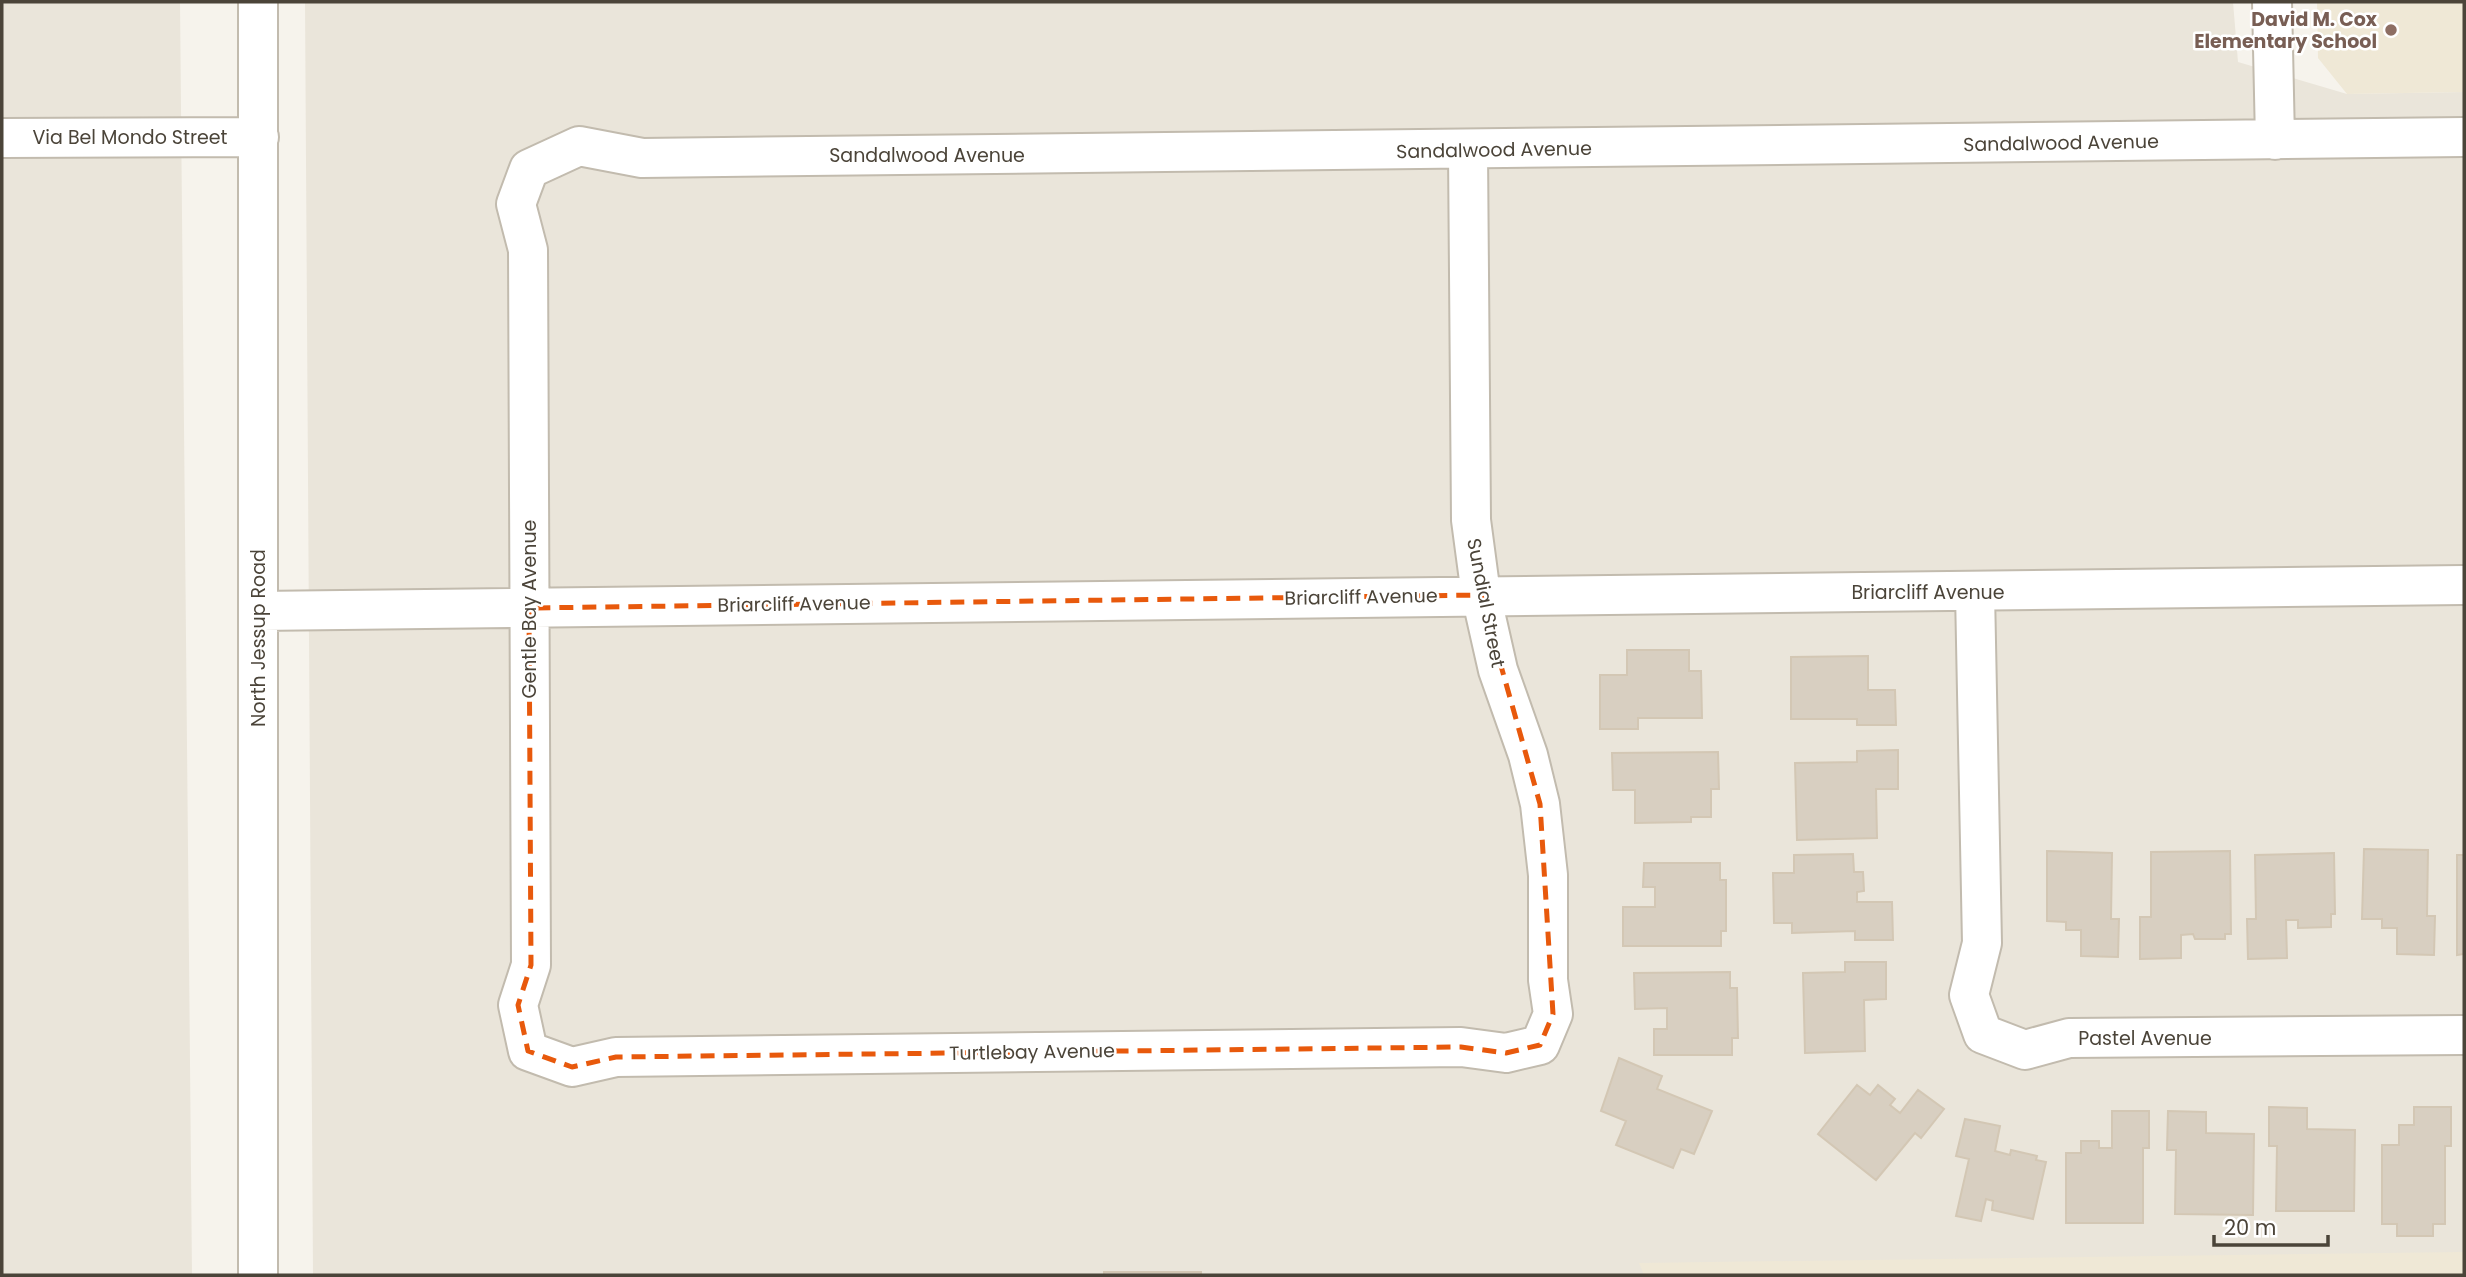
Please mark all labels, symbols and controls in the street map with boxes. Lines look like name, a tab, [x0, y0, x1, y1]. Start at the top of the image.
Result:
place label: David M. Cox Elementary School	[2194, 6, 2378, 55]
marker: David M. Cox Elementary School	[2383, 22, 2399, 38]
street label: Via Bel Mondo Street	[33, 124, 228, 151]
street label: Sandalwood Avenue	[1963, 128, 2159, 158]
street label: Sandalwood Avenue	[1396, 135, 1592, 165]
street label: Sandalwood Avenue	[829, 142, 1025, 169]
street label: Gentle Bay Avenue	[516, 520, 543, 698]
street label: Sundial Street	[1460, 536, 1512, 670]
street label: North Jessup Road	[245, 549, 272, 727]
street label: Briarcliff Avenue	[1851, 579, 2005, 606]
street label: Briarcliff Avenue	[1284, 582, 1438, 612]
street label: Briarcliff Avenue	[717, 589, 871, 619]
street label: Pastel Avenue	[2078, 1025, 2212, 1052]
street label: Turtlebay Avenue	[949, 1037, 1115, 1067]
scale bar	[2214, 1204, 2328, 1248]
text: 20 m	[2224, 1213, 2277, 1242]

